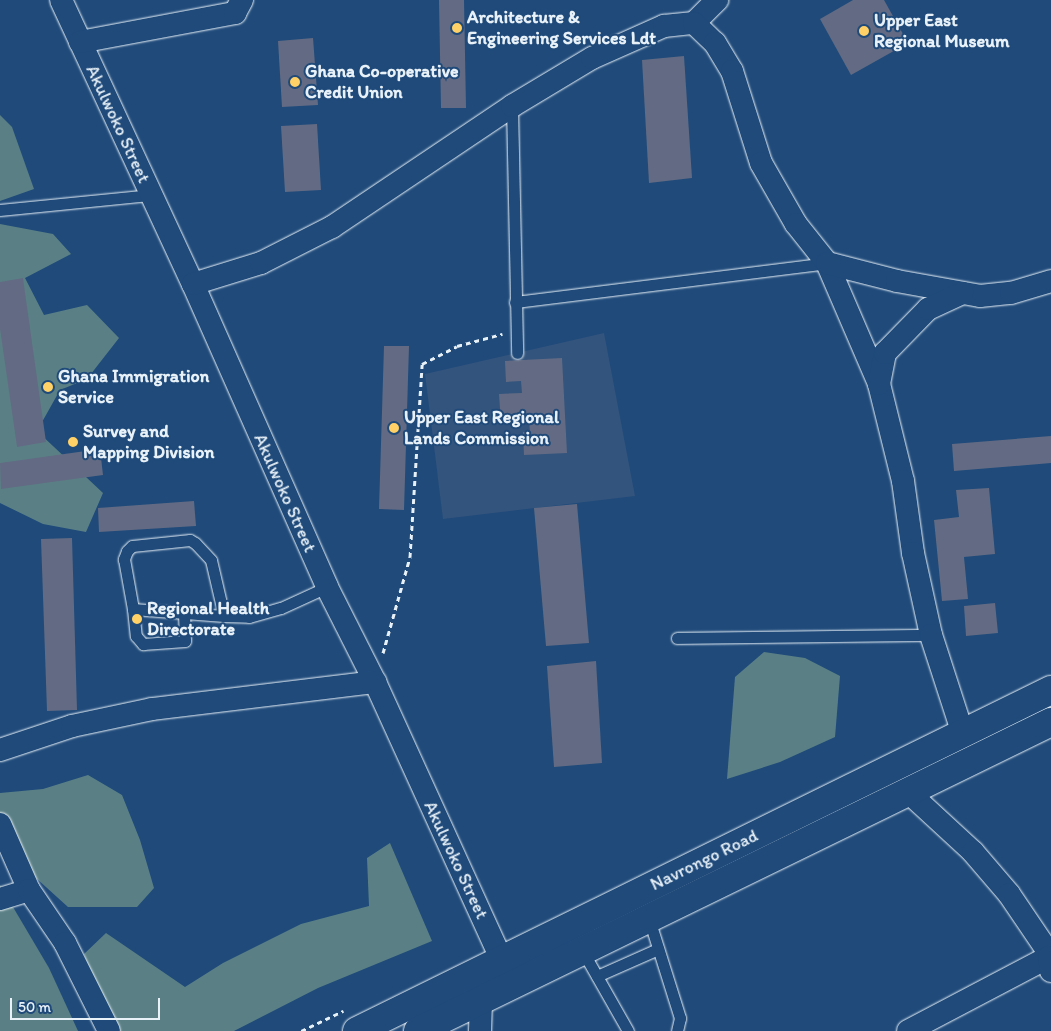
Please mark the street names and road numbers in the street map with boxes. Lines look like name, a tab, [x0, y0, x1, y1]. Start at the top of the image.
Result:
street label: Akulwoko Street	[81, 62, 155, 186]
street label: Akulwoko Street	[249, 430, 321, 556]
street label: Akulwoko Street	[419, 798, 493, 922]
street label: Navrongo Road	[647, 825, 761, 895]

